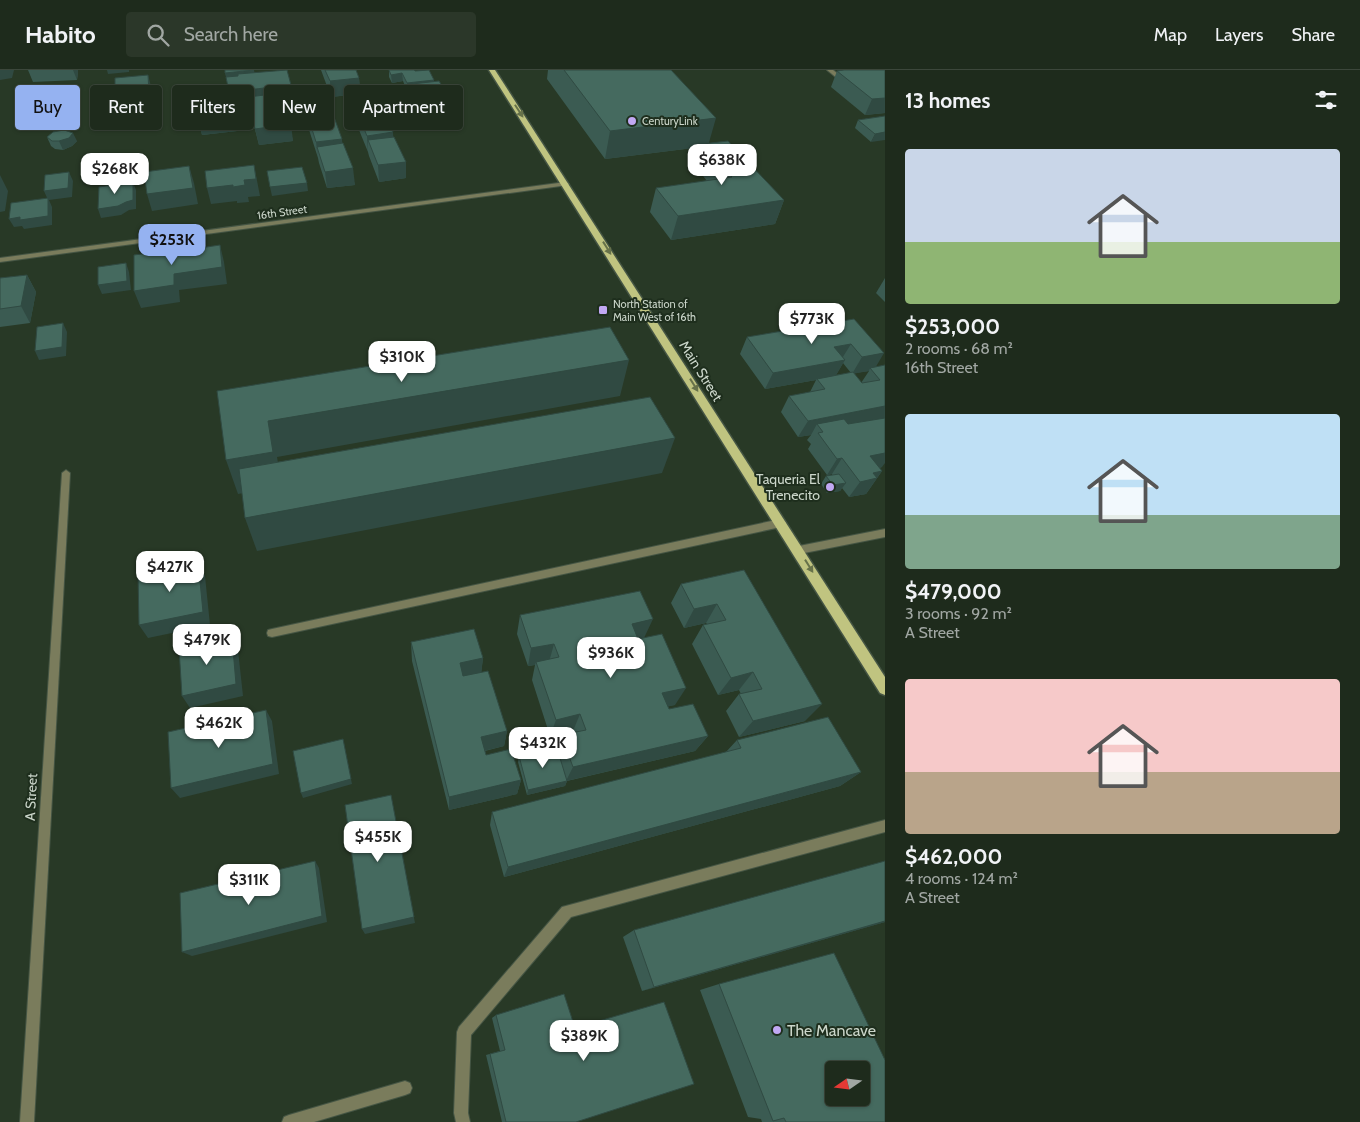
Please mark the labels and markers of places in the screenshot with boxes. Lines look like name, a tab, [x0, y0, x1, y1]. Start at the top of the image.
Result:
place label: CenturyLink	[642, 114, 698, 128]
marker: CenturyLink	[626, 115, 638, 127]
pin: $638K	[687, 144, 757, 186]
pin: $268K	[80, 152, 150, 195]
pin: $253K	[137, 224, 207, 266]
place label: North Station of Main West of 16th	[613, 297, 696, 324]
pin: $773K	[777, 302, 847, 345]
marker: North Station of Main West of 16th	[597, 304, 609, 316]
pin: $310K	[367, 340, 437, 383]
place label: Taqueria El Trenecito	[756, 470, 821, 504]
marker: Taqueria El Trenecito	[824, 481, 836, 493]
pin: $427K	[135, 550, 205, 593]
pin: $479K	[172, 624, 242, 666]
pin: $936K	[576, 636, 646, 679]
pin: $462K	[184, 706, 254, 749]
pin: $432K	[508, 726, 578, 769]
pin: $455K	[343, 820, 413, 863]
pin: $311K	[214, 864, 284, 906]
pin: $389K	[549, 1020, 619, 1062]
place label: The Mancave	[787, 1021, 876, 1040]
marker: The Mancave	[771, 1024, 783, 1036]

